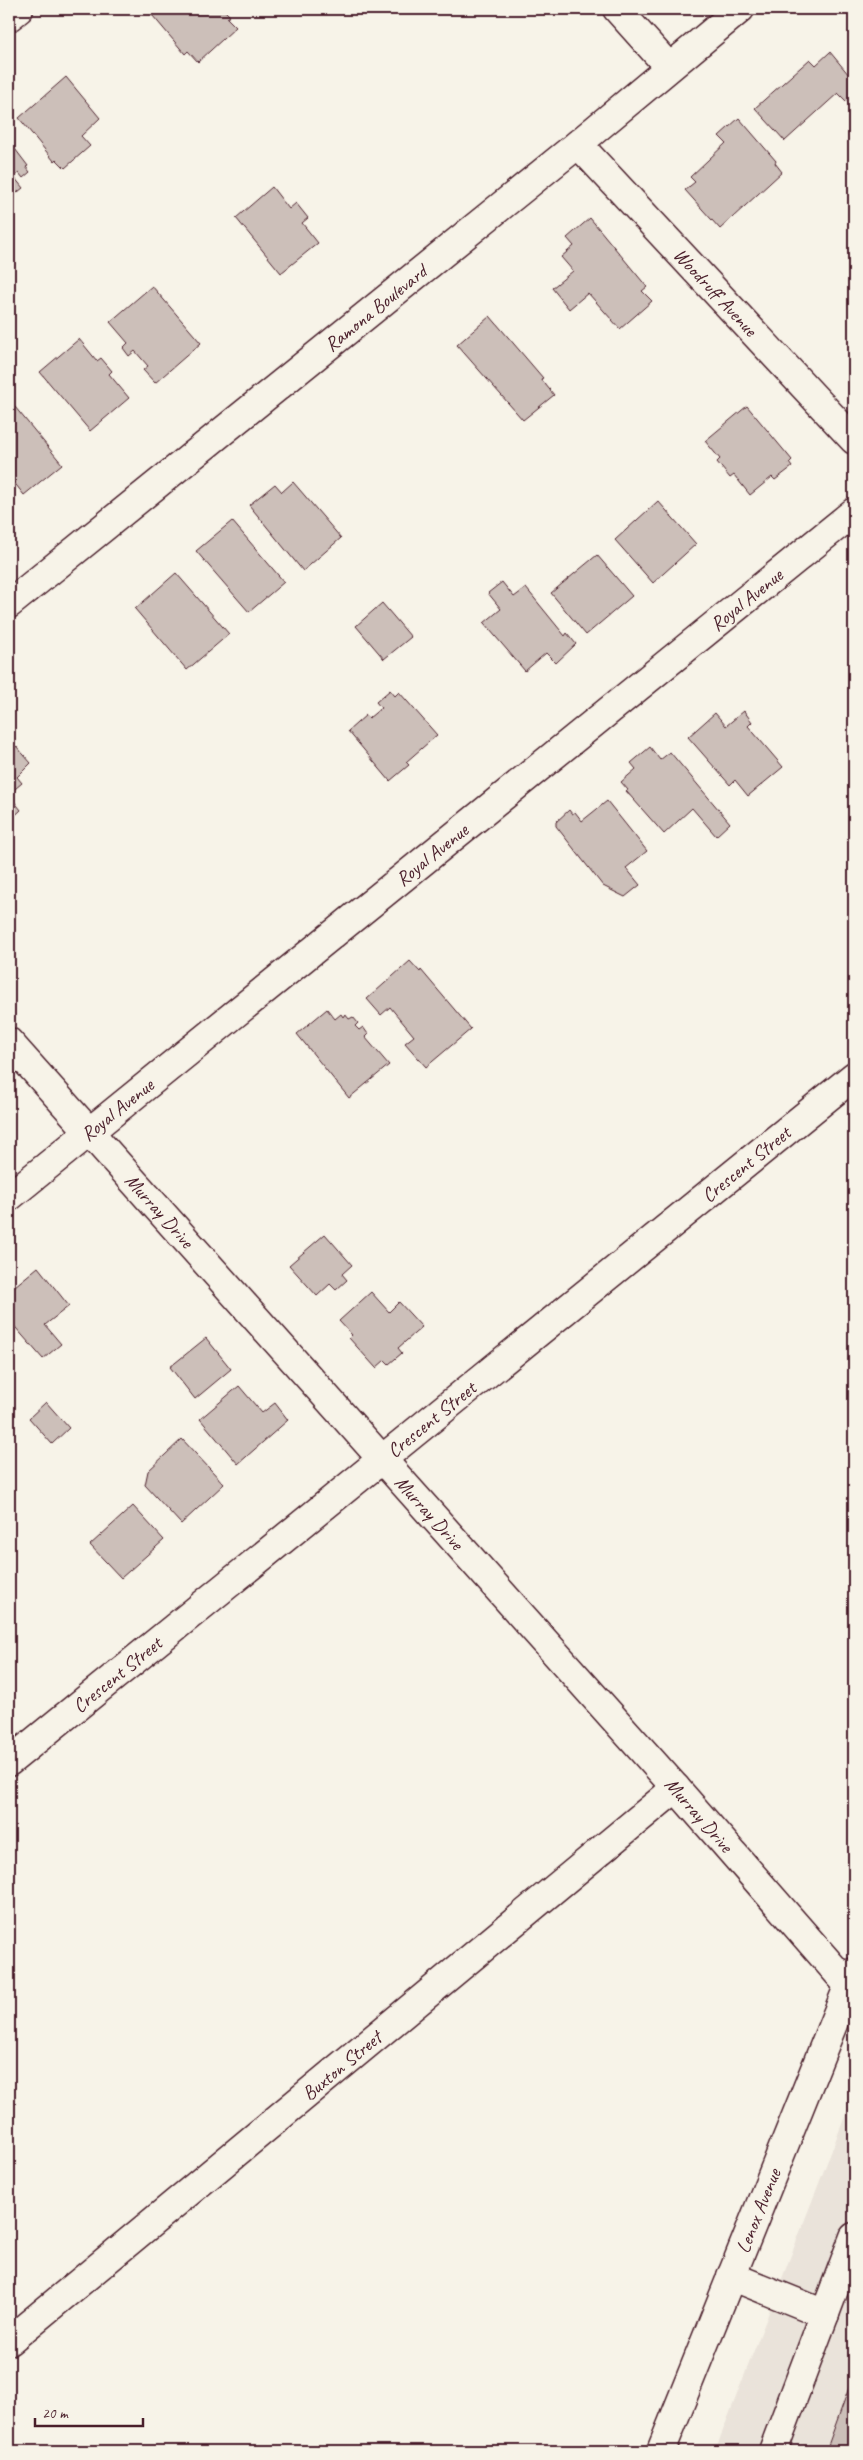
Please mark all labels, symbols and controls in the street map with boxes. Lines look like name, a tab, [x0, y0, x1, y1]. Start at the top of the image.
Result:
street label: Woodruff Avenue	[668, 242, 764, 342]
street label: Ramona Boulevard	[319, 257, 434, 357]
street label: Royal Avenue	[705, 562, 789, 636]
street label: Royal Avenue	[390, 817, 474, 891]
street label: Royal Avenue	[76, 1072, 160, 1146]
street label: Crescent Street	[696, 1119, 797, 1207]
street label: Murray Drive	[120, 1168, 200, 1254]
street label: Crescent Street	[382, 1374, 483, 1463]
street label: Murray Drive	[390, 1470, 470, 1556]
street label: Crescent Street	[67, 1629, 168, 1718]
street label: Murray Drive	[660, 1772, 740, 1858]
street label: Buxton Street	[297, 2023, 389, 2106]
street label: Lenox Avenue	[730, 2164, 787, 2257]
scale bar	[35, 2395, 142, 2427]
text: 20 m	[42, 2404, 69, 2423]

